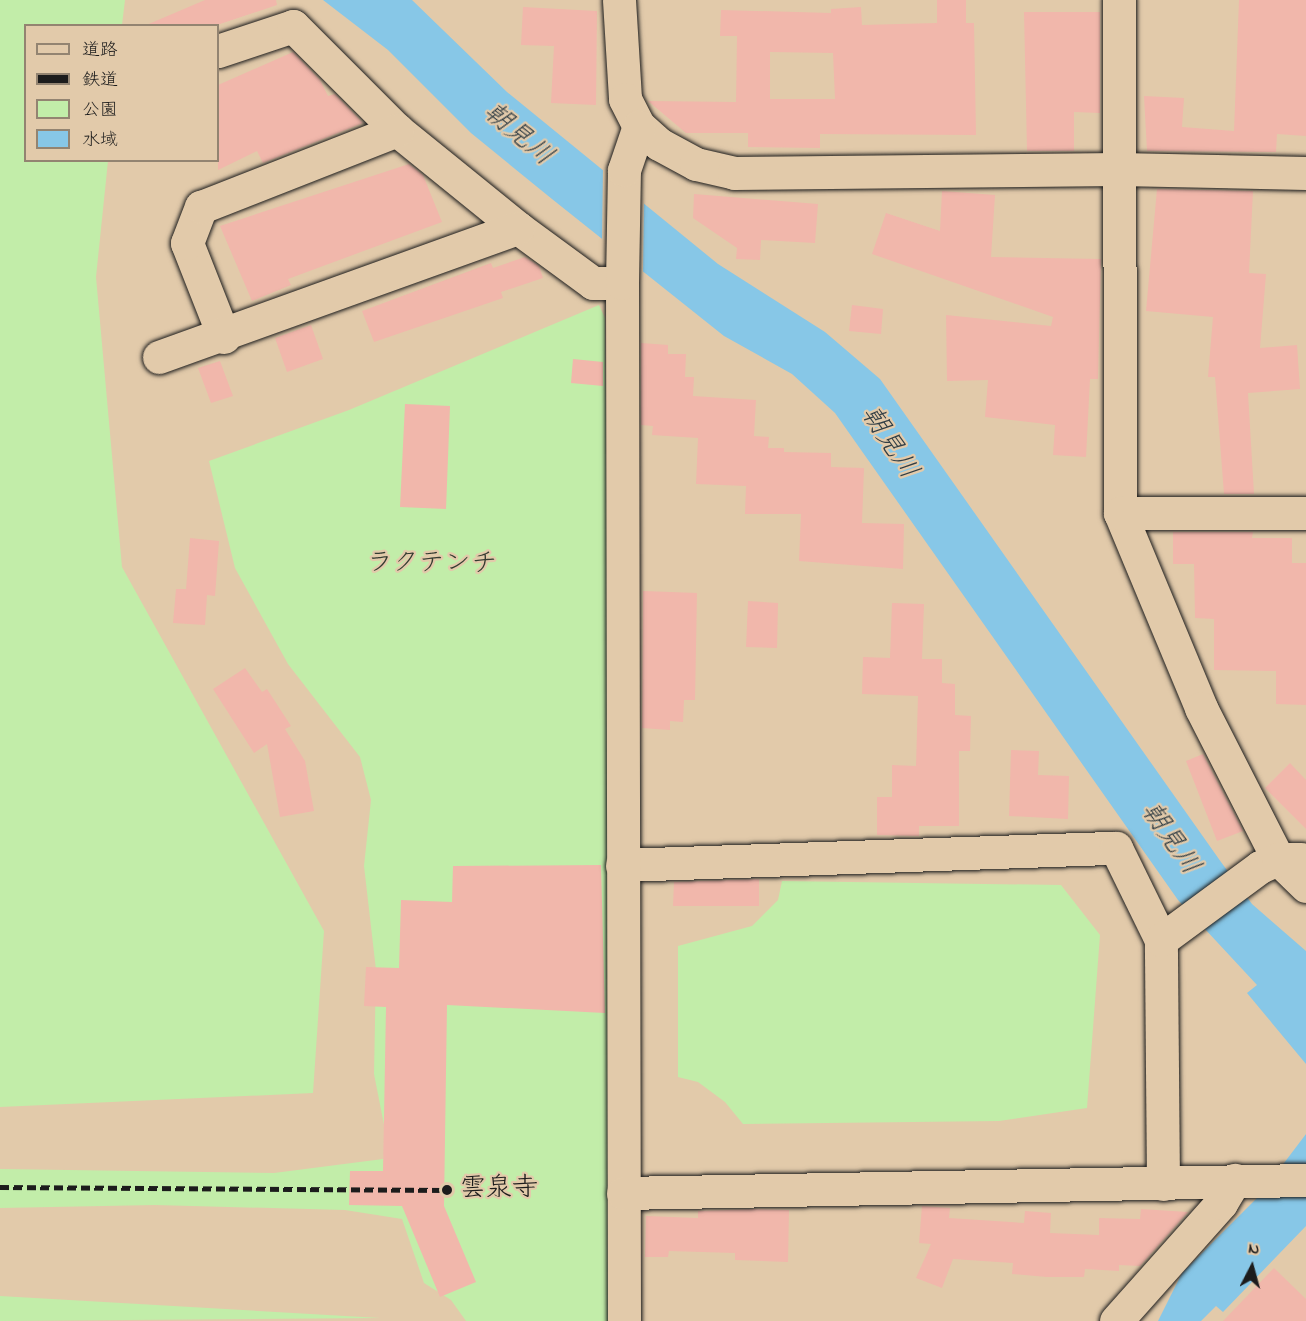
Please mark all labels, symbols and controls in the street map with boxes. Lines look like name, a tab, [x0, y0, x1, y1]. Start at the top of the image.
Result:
legend	[24, 24, 219, 162]
text: 道路	[82, 38, 118, 64]
text: 鉄道	[82, 68, 118, 94]
water label: 朝見川	[477, 97, 559, 173]
text: 公園	[82, 98, 118, 124]
text: 水域	[82, 128, 118, 154]
water label: 朝見川	[853, 400, 925, 486]
park label: ラクテンチ	[367, 549, 497, 581]
water label: 朝見川	[1133, 797, 1207, 881]
place label: 雲泉寺	[460, 1174, 538, 1206]
marker: 雲泉寺	[438, 1181, 456, 1199]
north arrow	[1222, 1237, 1282, 1297]
text: N	[1247, 1237, 1261, 1262]

